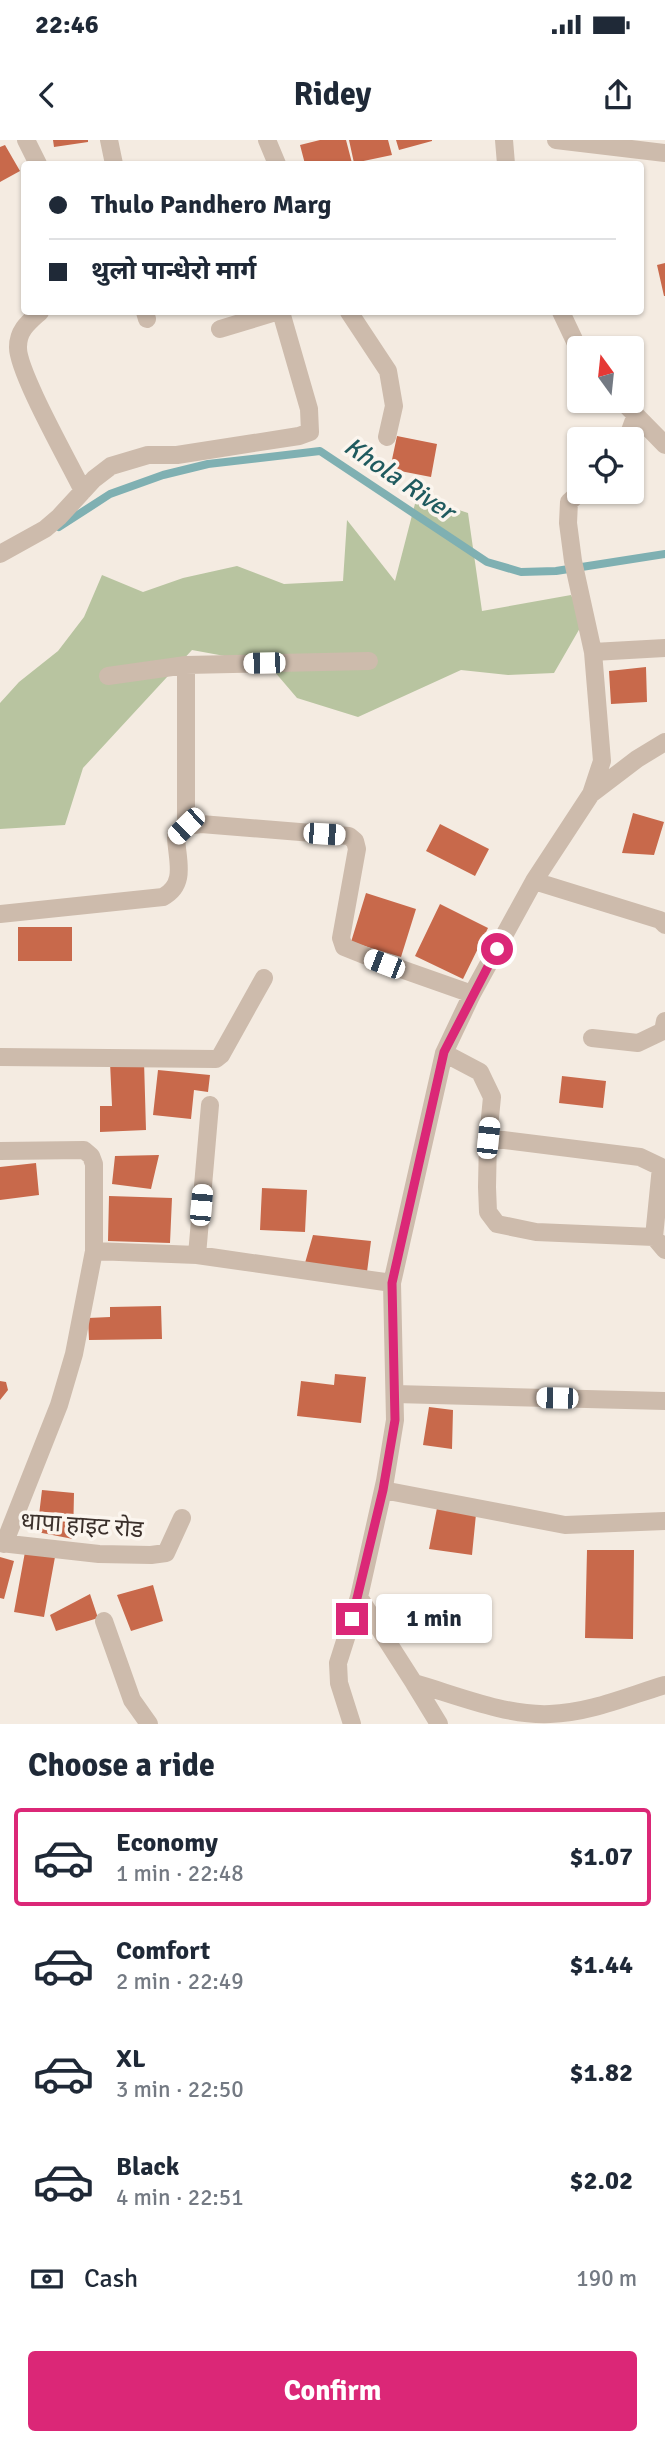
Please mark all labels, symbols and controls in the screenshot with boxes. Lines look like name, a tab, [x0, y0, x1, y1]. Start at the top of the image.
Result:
text: 22:46	[35, 9, 99, 41]
text: Ridey	[293, 75, 372, 114]
icon: back	[28, 76, 66, 114]
icon: share	[599, 76, 637, 114]
text: Thulo Pandhero Marg	[91, 189, 331, 221]
text: थुलो पान्धेरो मार्ग	[91, 255, 256, 287]
north arrow	[567, 336, 644, 413]
map controls	[567, 336, 644, 504]
button: locate	[567, 427, 644, 504]
water label: Khola River	[338, 430, 463, 529]
car	[243, 652, 286, 674]
car	[164, 804, 209, 848]
car	[303, 822, 346, 846]
route start	[481, 933, 513, 965]
car	[361, 947, 408, 981]
car	[476, 1116, 501, 1160]
car	[189, 1183, 214, 1227]
car	[536, 1387, 579, 1409]
street label: धापा हाइट रोड	[20, 1506, 146, 1544]
callout: 1 min	[376, 1594, 492, 1644]
route end	[336, 1603, 368, 1635]
text: 1 min	[406, 1604, 462, 1633]
text: Choose a ride	[28, 1746, 215, 1785]
icon: car	[32, 1826, 95, 1889]
text: Economy	[116, 1827, 218, 1859]
text: $1.07	[569, 1841, 633, 1873]
text: 1 min · 22:48	[116, 1859, 244, 1888]
icon: car	[32, 1934, 95, 1997]
text: Comfort	[116, 1935, 210, 1967]
text: $1.44	[569, 1949, 633, 1981]
text: 2 min · 22:49	[116, 1967, 244, 1996]
icon: car	[32, 2042, 95, 2105]
text: XL	[116, 2043, 146, 2075]
text: $1.82	[569, 2057, 633, 2089]
text: 3 min · 22:50	[116, 2075, 244, 2104]
icon: car	[32, 2150, 95, 2213]
text: Black	[116, 2151, 179, 2183]
text: $2.02	[569, 2165, 633, 2197]
text: 4 min · 22:51	[116, 2183, 244, 2212]
icon: cash	[28, 2260, 66, 2298]
text: Cash	[84, 2263, 138, 2295]
text: 190 m	[576, 2264, 637, 2293]
button: Confirm	[28, 2351, 637, 2431]

